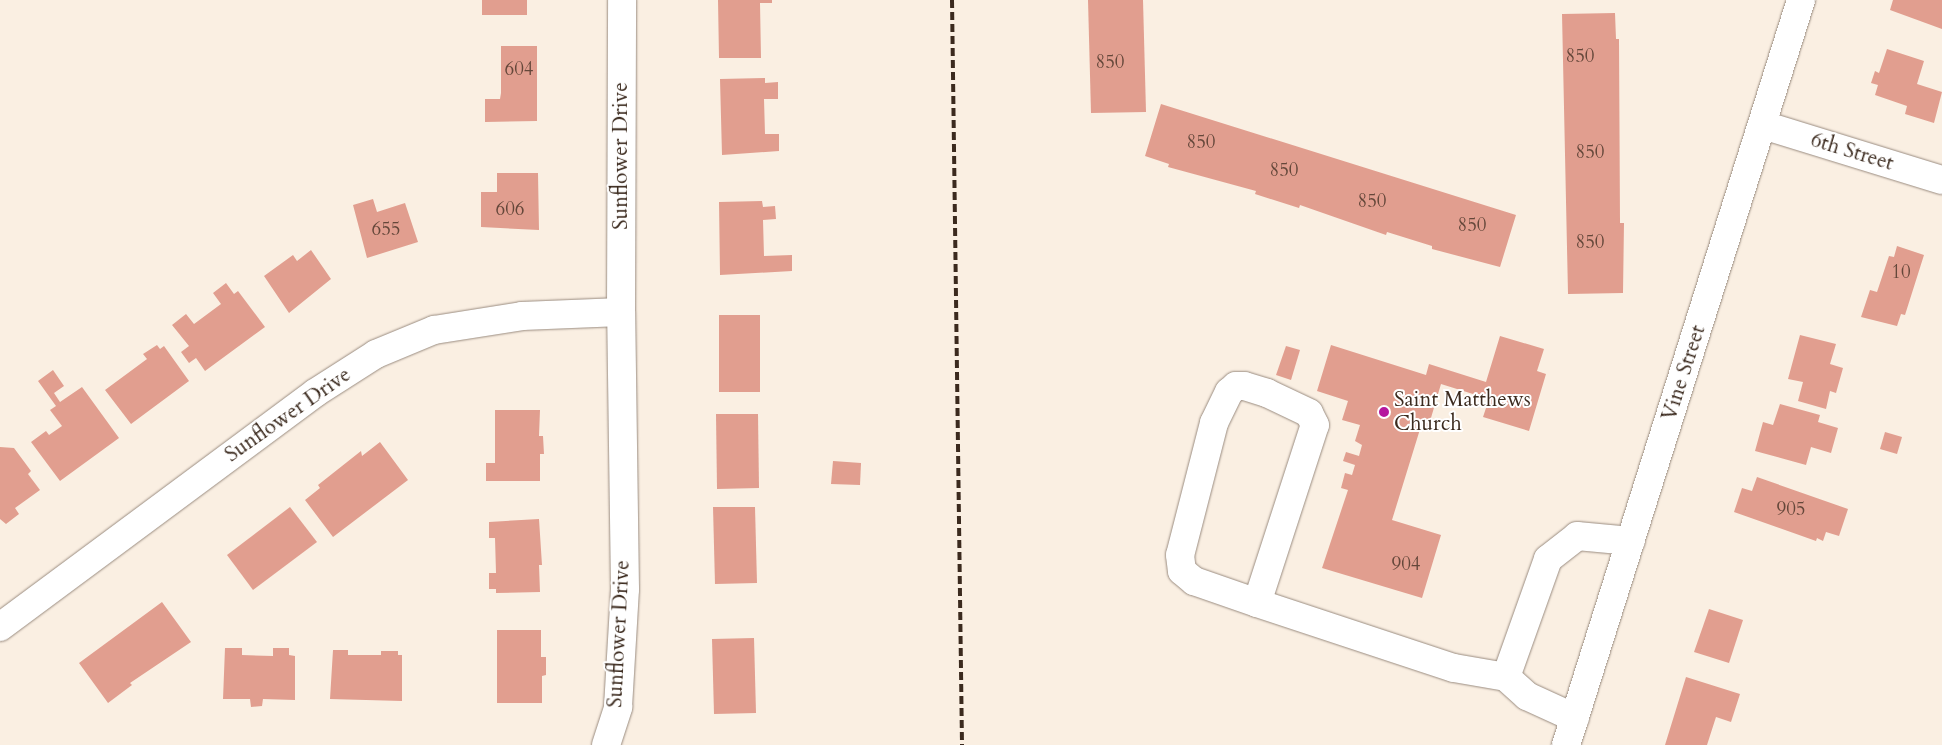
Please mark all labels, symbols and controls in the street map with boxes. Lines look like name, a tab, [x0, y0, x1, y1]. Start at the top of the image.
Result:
house number: 850	[1565, 46, 1595, 68]
house number: 850	[1095, 52, 1125, 74]
house number: 604	[504, 59, 534, 81]
street label: Sunflower Drive	[608, 82, 634, 230]
street label: 6th Street	[1808, 128, 1896, 176]
house number: 850	[1186, 132, 1216, 154]
house number: 850	[1575, 142, 1605, 164]
house number: 850	[1269, 160, 1299, 182]
house number: 850	[1357, 191, 1387, 213]
house number: 606	[495, 199, 525, 221]
house number: 850	[1457, 215, 1487, 237]
house number: 655	[371, 219, 401, 241]
house number: 850	[1575, 232, 1605, 254]
house number: 10	[1891, 262, 1911, 284]
street label: Vine Street	[1657, 322, 1711, 424]
street label: Sunflower Drive	[220, 362, 356, 468]
place label: Saint Matthews Church	[1394, 387, 1531, 437]
marker: Saint Matthews Church	[1378, 406, 1390, 418]
house number: 905	[1776, 499, 1806, 521]
house number: 904	[1391, 554, 1421, 576]
street label: Sunflower Drive	[603, 560, 635, 708]

